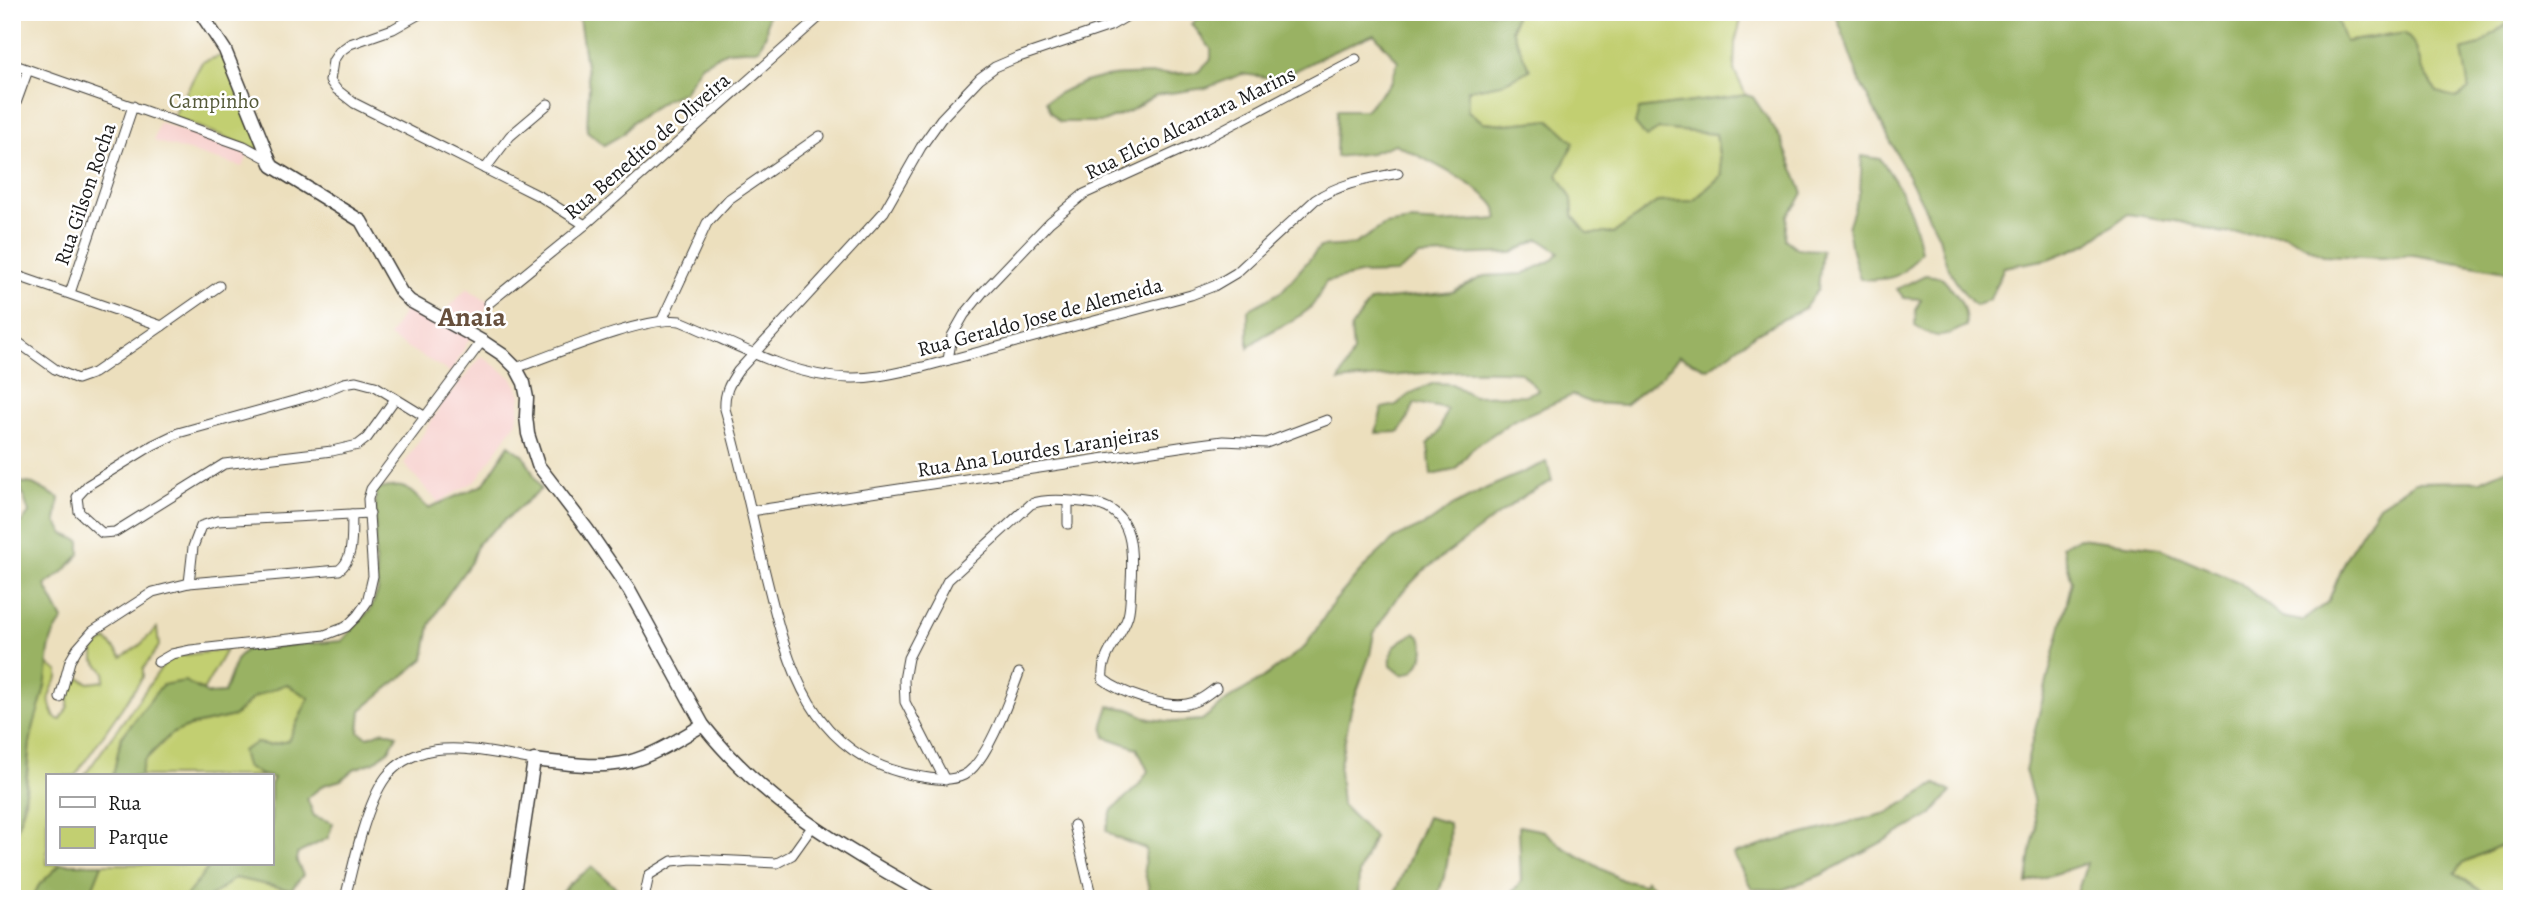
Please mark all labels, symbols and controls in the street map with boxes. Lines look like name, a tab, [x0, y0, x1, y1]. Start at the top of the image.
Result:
street label: Rua Elcio Alcantara Marins	[1080, 60, 1300, 186]
street label: Rua Benedito de Oliveira	[558, 66, 736, 226]
park label: Campinho	[169, 87, 259, 115]
street label: Rua Gilson Rocha	[47, 119, 123, 269]
street label: Rua Geraldo Jose de Alemeida	[914, 271, 1166, 363]
district label: Anaia	[437, 298, 506, 336]
street label: Rua Ana Lourdes Laranjeiras	[915, 418, 1161, 484]
legend	[46, 774, 273, 866]
text: Rua	[108, 789, 142, 817]
text: Parque	[108, 823, 168, 851]

